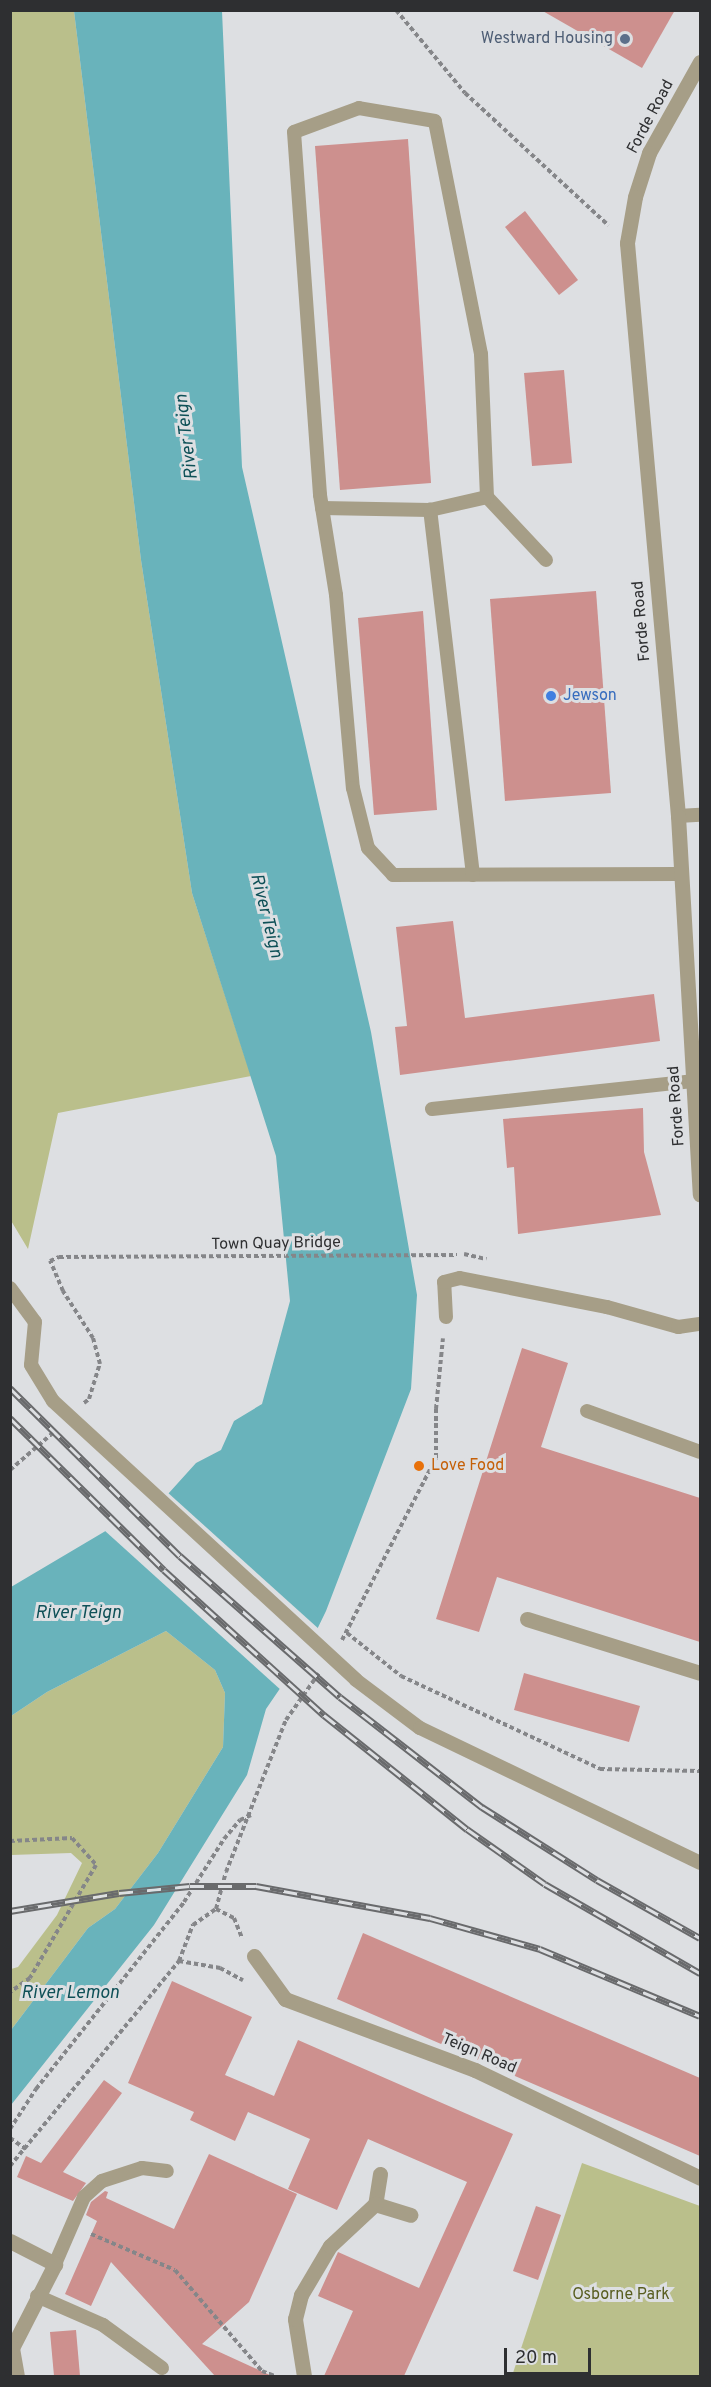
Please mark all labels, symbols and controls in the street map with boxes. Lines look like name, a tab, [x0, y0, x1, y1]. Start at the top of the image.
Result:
place label: Westward Housing	[481, 29, 613, 49]
marker: Westward Housing	[618, 32, 632, 46]
street label: Forde Road	[624, 77, 678, 157]
water label: River Teign	[172, 393, 204, 481]
street label: Forde Road	[629, 580, 655, 662]
place label: Jewson	[563, 686, 617, 706]
marker: Jewson	[544, 689, 558, 703]
water label: River Teign	[244, 871, 286, 961]
street label: Forde Road	[665, 1065, 689, 1147]
street label: Town Quay Bridge	[211, 1233, 341, 1255]
place label: Love Food	[431, 1456, 504, 1476]
marker: Love Food	[412, 1459, 426, 1473]
water label: River Teign	[35, 1603, 121, 1625]
water label: River Lemon	[21, 1983, 119, 2005]
street label: Teign Road	[439, 2030, 519, 2078]
park label: Osborne Park	[572, 2285, 670, 2305]
scale bar	[507, 2336, 594, 2374]
text: 20 m	[515, 2347, 557, 2370]

